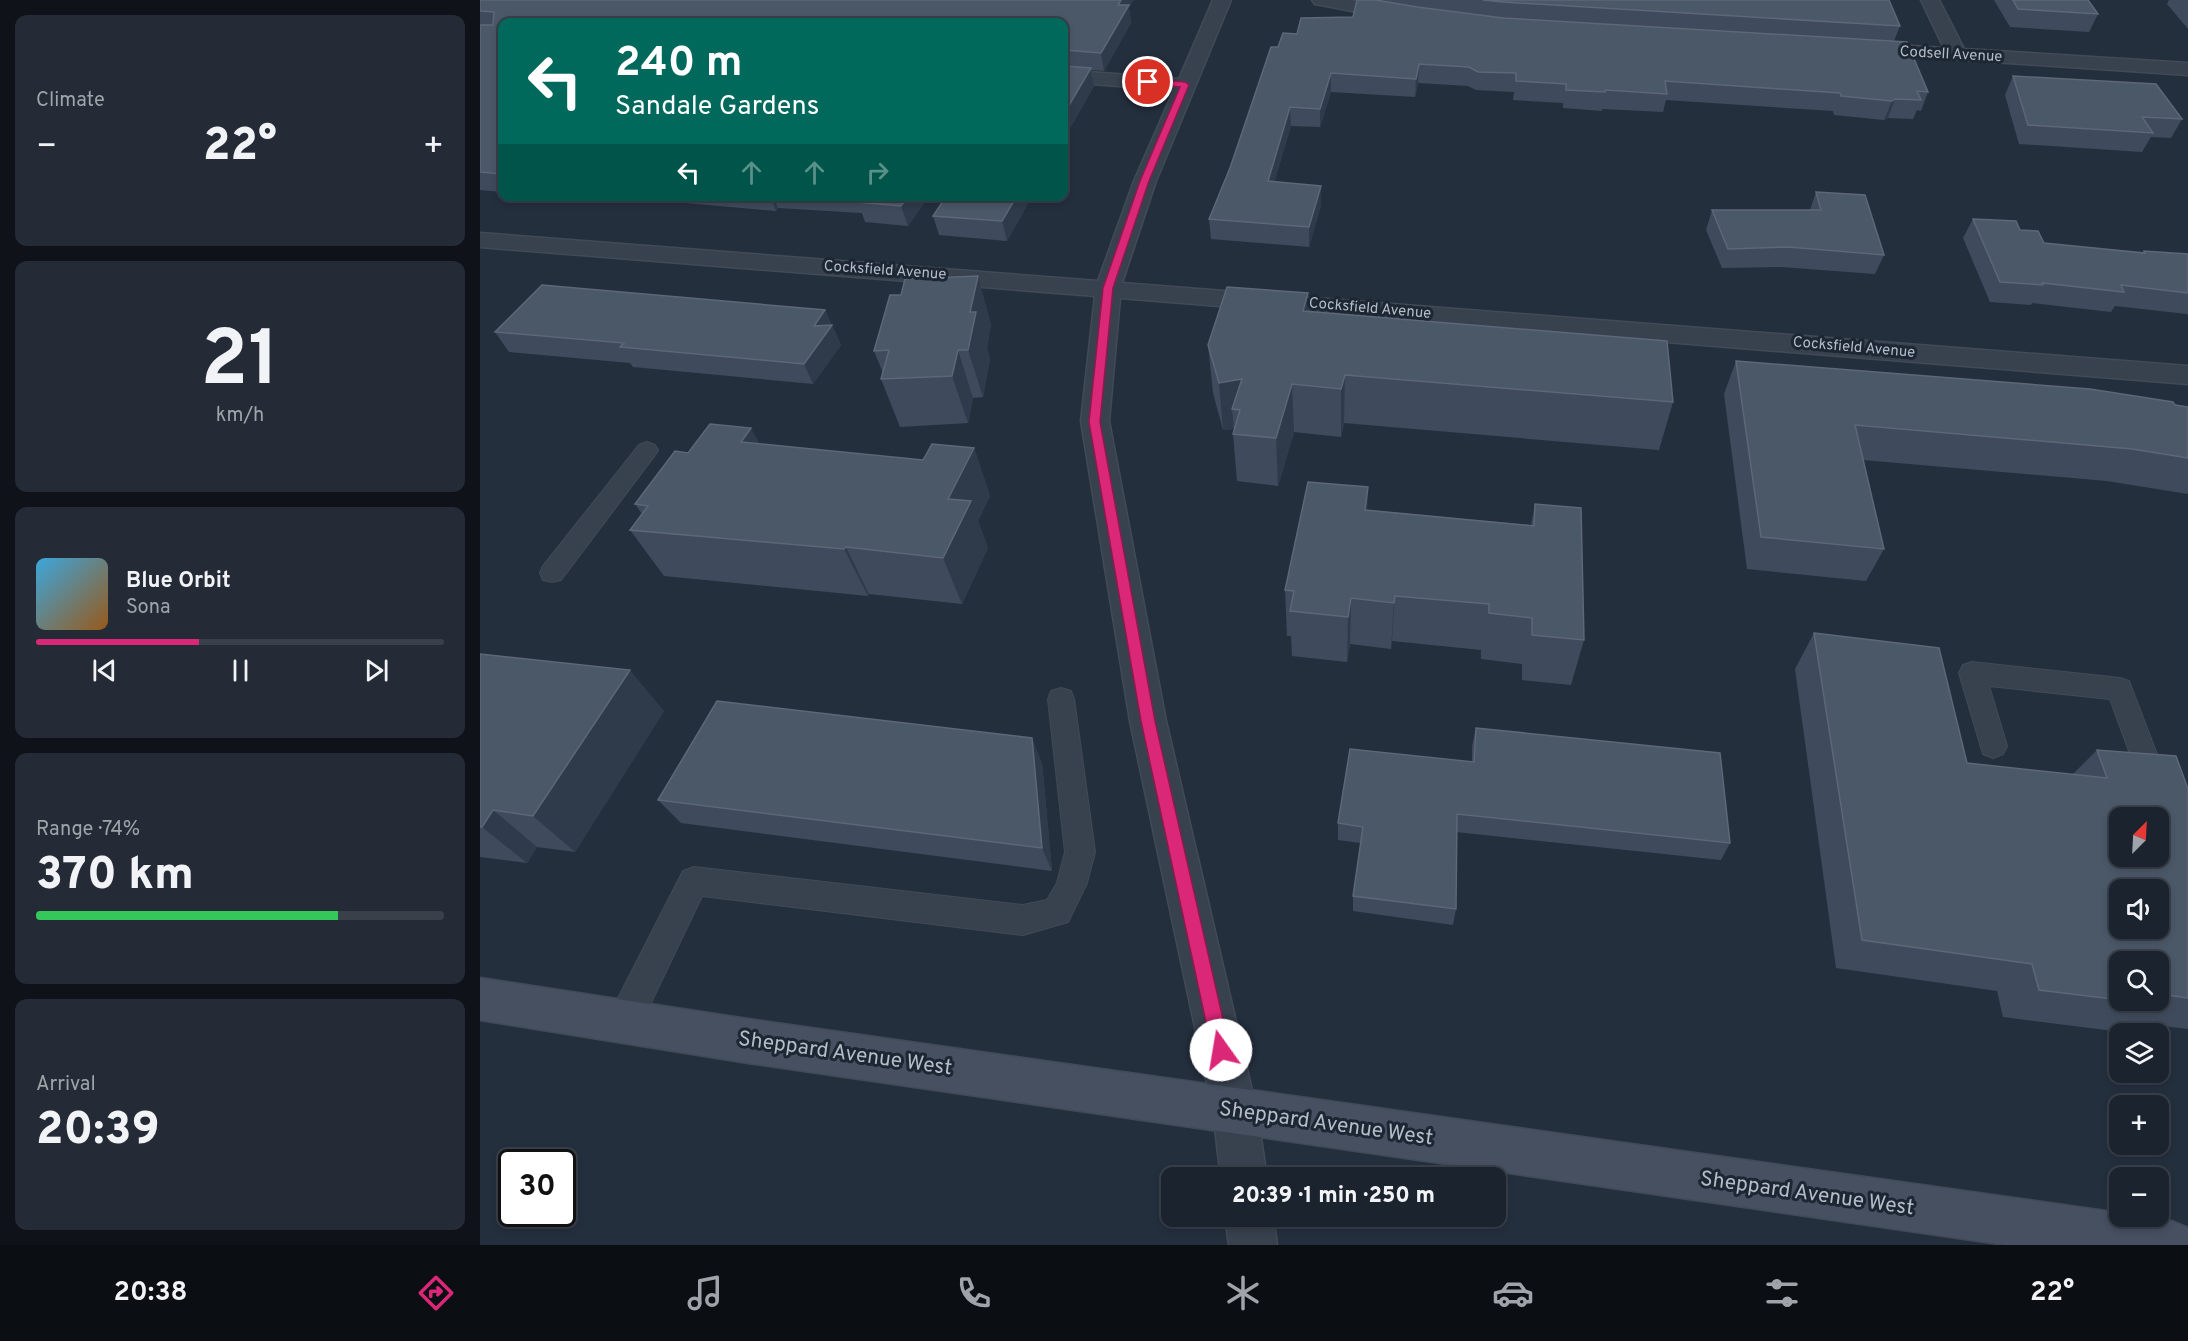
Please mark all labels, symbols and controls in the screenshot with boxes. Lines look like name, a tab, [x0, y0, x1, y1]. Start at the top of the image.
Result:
text: 240 m	[615, 38, 743, 91]
icon: left	[516, 42, 594, 120]
street label: Codsell Avenue	[1899, 43, 2003, 67]
pin	[1122, 56, 1173, 107]
icon: arrive	[1131, 65, 1164, 98]
text: Climate	[36, 88, 105, 114]
text: Sandale Gardens	[615, 90, 819, 124]
text: 22°	[203, 119, 277, 176]
text: −	[36, 127, 57, 169]
text: +	[423, 127, 444, 169]
icon: left	[672, 156, 705, 189]
icon: ahead	[735, 156, 768, 189]
icon: ahead	[798, 156, 831, 189]
icon: right	[861, 156, 894, 189]
street label: Cocksfield Avenue	[823, 257, 947, 285]
street label: Cocksfield Avenue	[1308, 294, 1432, 324]
text: 21	[201, 314, 279, 413]
street label: Cocksfield Avenue	[1792, 333, 1916, 363]
text: km/h	[216, 403, 264, 429]
text: Blue Orbit	[126, 568, 231, 595]
text: Sona	[126, 595, 171, 621]
icon: previous	[88, 654, 121, 687]
icon: pause	[224, 654, 257, 687]
icon: next	[360, 654, 393, 687]
north arrow	[2109, 807, 2169, 867]
map controls	[2109, 807, 2169, 1227]
text: Range · 74%	[36, 817, 140, 843]
text: 370 km	[36, 848, 194, 905]
button: sound	[2109, 879, 2169, 939]
button: search	[2109, 951, 2169, 1011]
position arrow	[1189, 1018, 1253, 1082]
button: layers	[2109, 1023, 2169, 1083]
street label: Sheppard Avenue West	[736, 1026, 954, 1082]
text: Arrival	[36, 1072, 96, 1098]
button: +	[2109, 1095, 2169, 1155]
street label: Sheppard Avenue West	[1217, 1096, 1435, 1152]
text: 20:39	[36, 1103, 160, 1160]
speed limit sign: 30	[498, 1149, 576, 1227]
street label: Sheppard Avenue West	[1698, 1166, 1916, 1222]
button: −	[2109, 1167, 2169, 1227]
text: 20:39 · 1 min · 250 m	[1232, 1183, 1435, 1210]
icon: directions	[415, 1272, 457, 1314]
icon: music	[684, 1272, 726, 1314]
icon: phone	[953, 1272, 995, 1314]
icon: climate	[1222, 1272, 1264, 1314]
icon: car	[1492, 1272, 1534, 1314]
icon: filters	[1761, 1272, 1803, 1314]
text: 20:38	[114, 1276, 188, 1310]
text: 22°	[2030, 1276, 2074, 1310]

